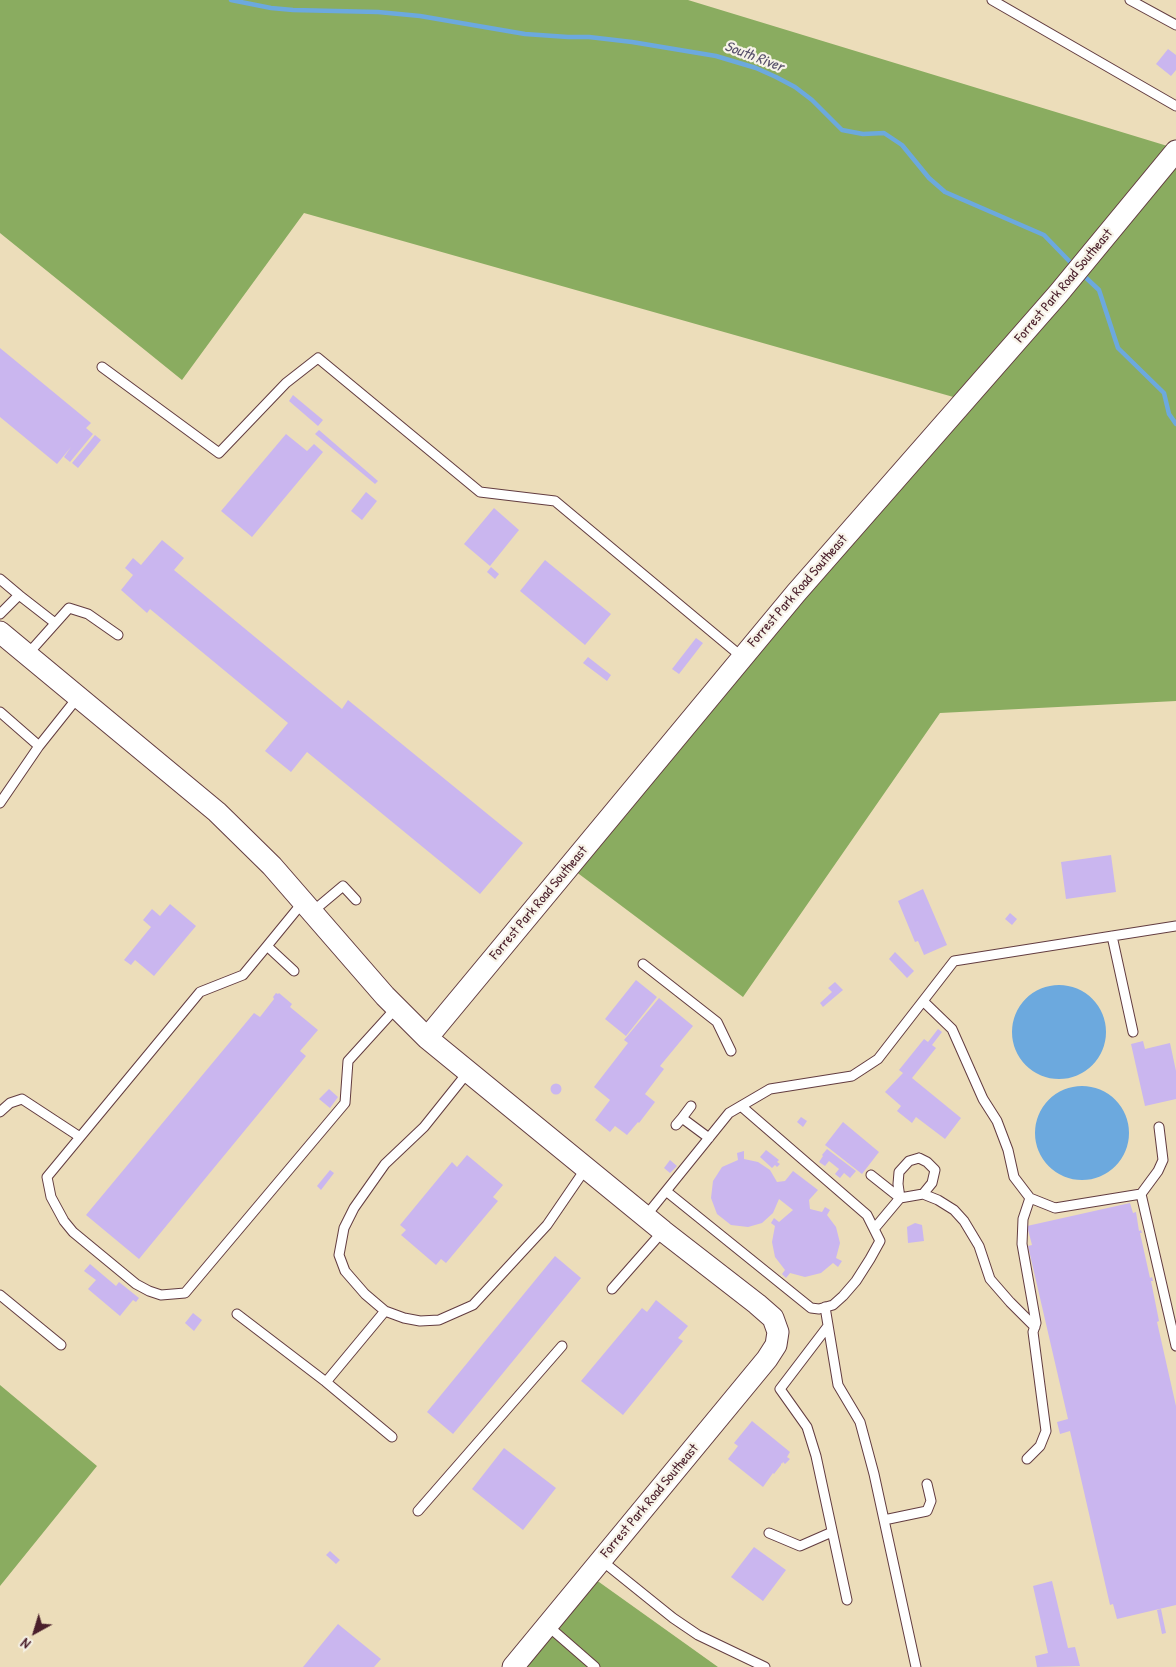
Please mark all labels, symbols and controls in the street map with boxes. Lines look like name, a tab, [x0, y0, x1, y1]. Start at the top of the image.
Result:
water label: South River	[722, 38, 786, 76]
street label: Forrest Park Road Southeast	[1012, 226, 1116, 346]
street label: Forrest Park Road Southeast	[745, 531, 851, 651]
street label: Forrest Park Road Southeast	[487, 843, 591, 963]
street label: Forrest Park Road Southeast	[598, 1441, 702, 1561]
north arrow	[10, 1607, 60, 1657]
text: N	[16, 1634, 34, 1654]

